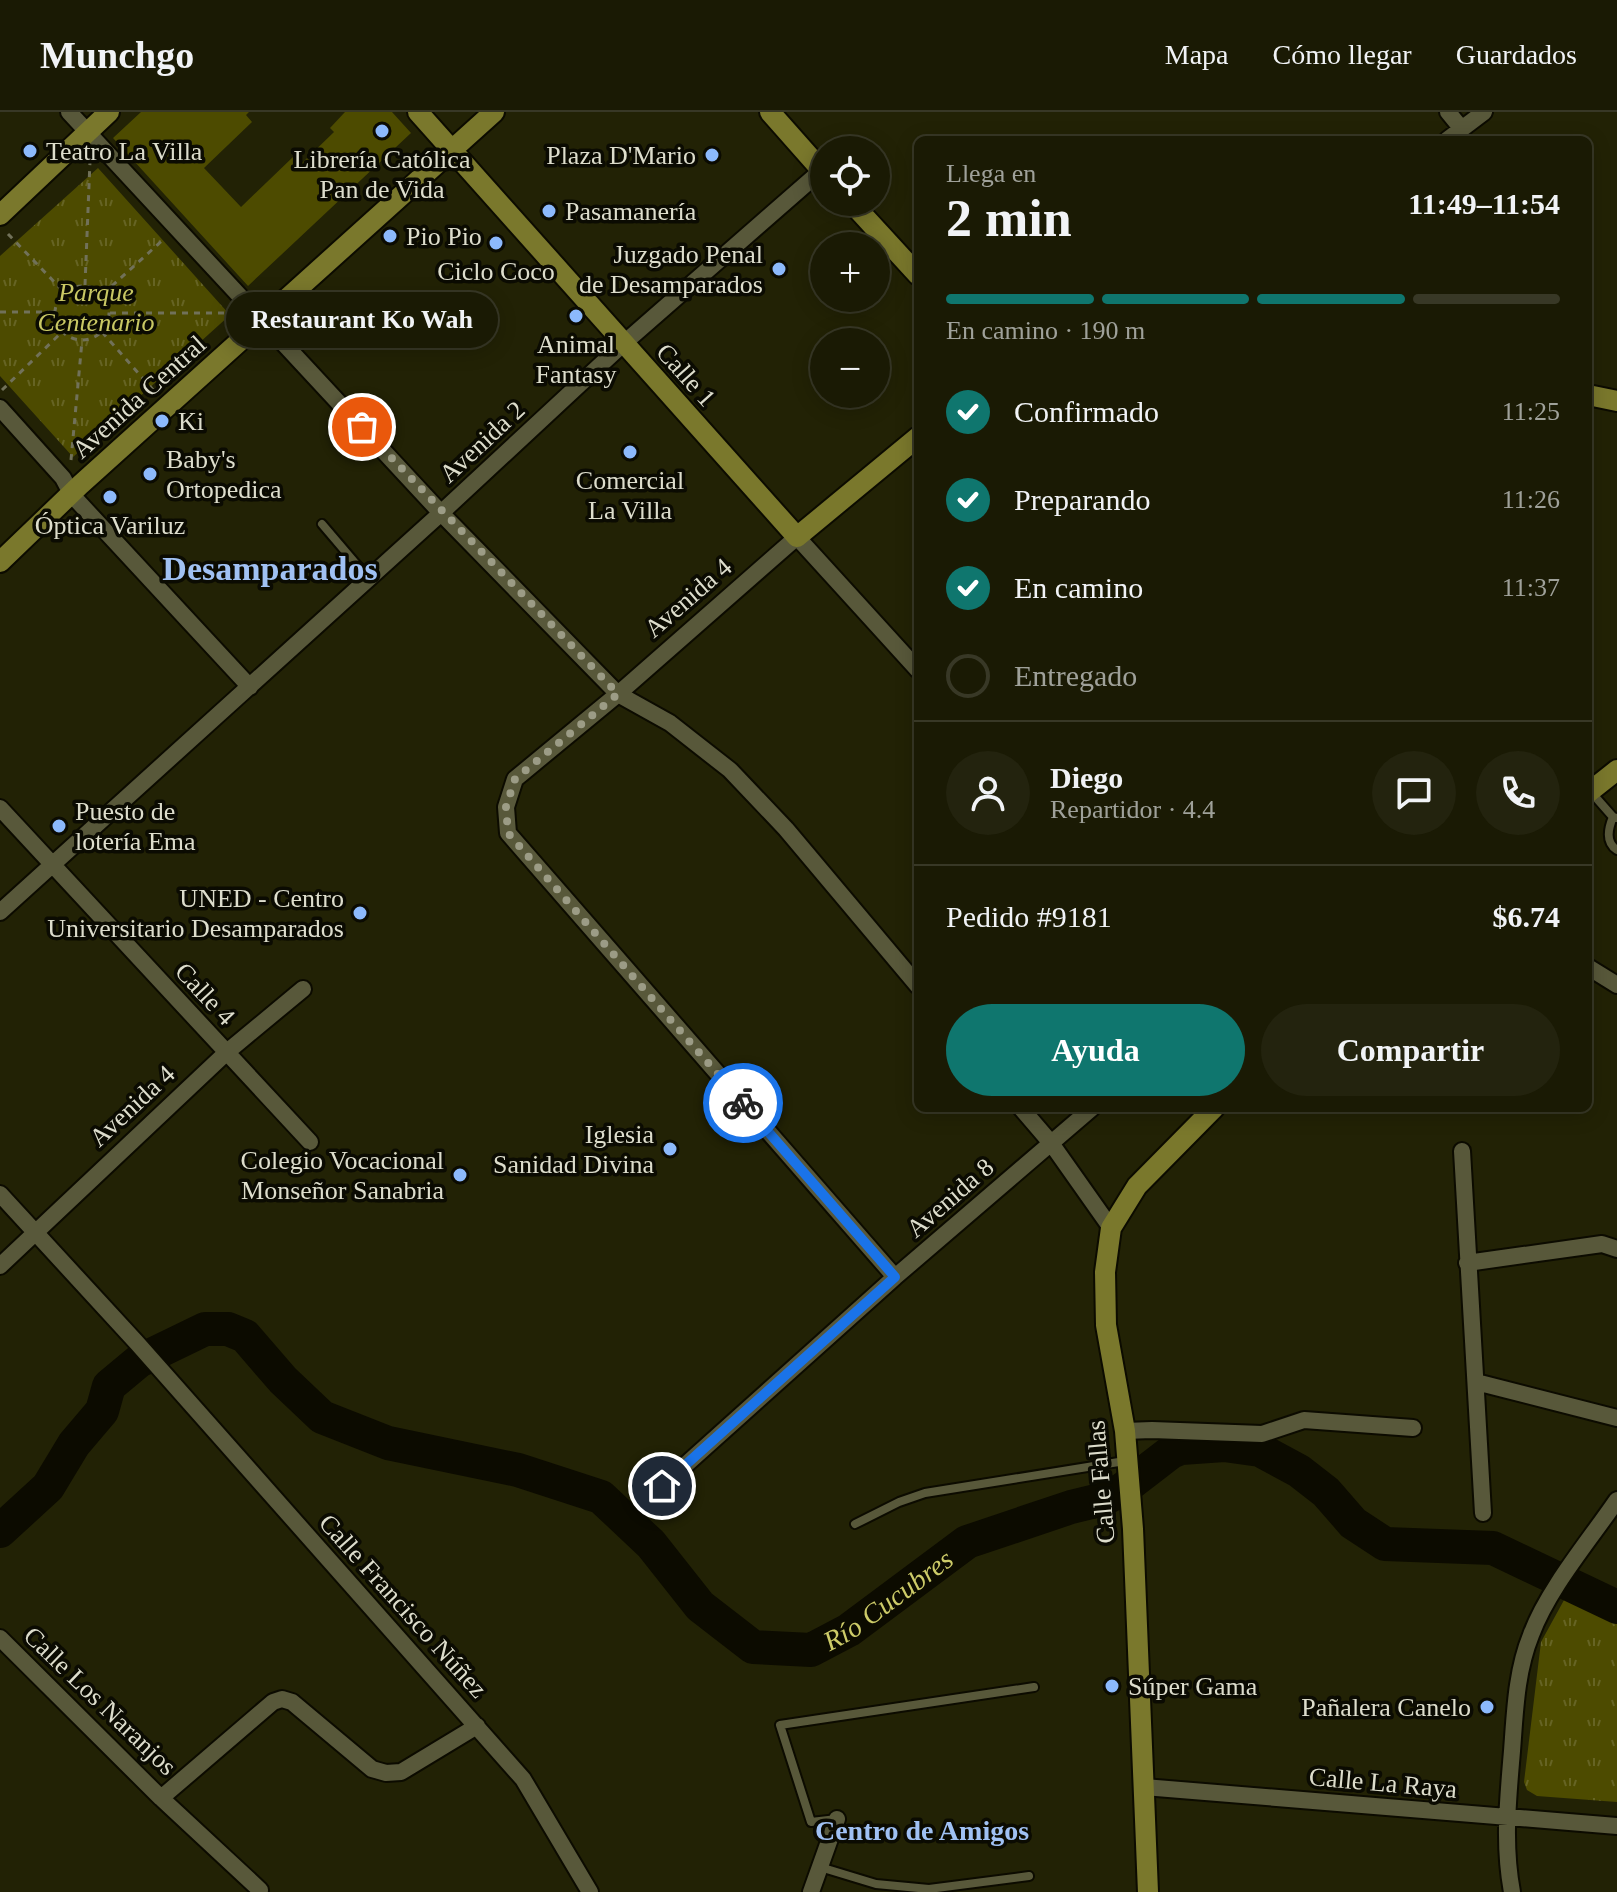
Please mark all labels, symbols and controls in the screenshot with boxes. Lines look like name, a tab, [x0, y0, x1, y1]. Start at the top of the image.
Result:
text: Munchgo	[40, 34, 194, 76]
text: Mapa	[1165, 39, 1229, 70]
text: Cómo llegar	[1273, 39, 1412, 70]
text: Guardados	[1456, 39, 1577, 70]
marker: Librería Católica Pan de Vida	[373, 122, 391, 140]
map controls	[810, 136, 890, 408]
button: locate	[810, 136, 890, 216]
place label: Teatro La Villa	[46, 137, 203, 166]
place label: Plaza D'Mario	[546, 141, 696, 170]
marker: Teatro La Villa	[21, 142, 39, 160]
place label: Librería Católica Pan de Vida	[294, 145, 471, 204]
marker: Plaza D'Mario	[703, 146, 721, 164]
text: Llega en	[946, 159, 1036, 188]
text: 11:49–11:54	[1408, 187, 1560, 220]
text: 2 min	[946, 190, 1072, 247]
place label: Pasamanería	[565, 197, 697, 226]
marker: Pasamanería	[540, 202, 558, 220]
place label: Pio Pio	[406, 222, 482, 251]
marker: Pio Pio	[381, 227, 399, 245]
button: +	[810, 232, 890, 312]
marker: Ciclo Coco	[487, 234, 505, 252]
place label: Juzgado Penal de Desamparados	[579, 240, 763, 299]
place label: Ciclo Coco	[437, 257, 555, 286]
marker: Juzgado Penal de Desamparados	[770, 260, 788, 278]
park label: Parque Centenario	[38, 278, 155, 337]
callout: Restaurant Ko Wah	[226, 291, 498, 347]
text: Restaurant Ko Wah	[251, 305, 473, 334]
marker: Animal Fantasy	[567, 307, 585, 325]
text: En camino · 190 m	[946, 316, 1145, 345]
button: −	[810, 328, 890, 408]
street label: Avenida Central	[66, 330, 212, 464]
place label: Animal Fantasy	[536, 330, 616, 389]
street label: Calle 1	[650, 338, 722, 412]
icon: check	[946, 390, 990, 434]
pin	[328, 393, 396, 461]
street label: Avenida 2	[433, 395, 531, 489]
text: Confirmado	[1014, 395, 1159, 428]
text: 11:25	[1502, 397, 1560, 426]
icon: bag	[340, 405, 384, 449]
place label: Ki	[178, 407, 204, 436]
marker: Ki	[153, 412, 171, 430]
marker: Comercial La Villa	[621, 443, 639, 461]
place label: Baby's Ortopedica	[166, 445, 282, 504]
marker: Baby's Ortopedica	[141, 465, 159, 483]
place label: Comercial La Villa	[576, 466, 684, 525]
icon: check	[946, 478, 990, 522]
text: Preparando	[1014, 483, 1151, 516]
text: 11:26	[1502, 485, 1560, 514]
marker: Óptica Variluz	[101, 488, 119, 506]
place label: Óptica Variluz	[35, 511, 185, 540]
district label: Desamparados	[162, 550, 378, 587]
street label: Avenida 4	[639, 552, 737, 644]
icon: check	[946, 566, 990, 610]
text: En camino	[1014, 571, 1143, 604]
text: 11:37	[1502, 573, 1560, 602]
text: Entregado	[1014, 659, 1137, 692]
button: person	[946, 751, 1030, 835]
button: chat	[1372, 751, 1456, 835]
button: phone	[1476, 751, 1560, 835]
text: Diego	[1050, 761, 1123, 794]
text: Repartidor · 4.4	[1050, 795, 1215, 824]
place label: Puesto de lotería Ema	[75, 797, 196, 856]
marker: Puesto de lotería Ema	[50, 817, 68, 835]
place label: UNED - Centro Universitario Desamparados	[47, 884, 344, 943]
text: Pedido #9181	[946, 900, 1112, 933]
text: $6.74	[1493, 900, 1560, 933]
marker: UNED - Centro Universitario Desamparados	[351, 904, 369, 922]
street label: Calle 4	[169, 957, 241, 1031]
button: Ayuda	[946, 1004, 1245, 1096]
button: Compartir	[1261, 1004, 1560, 1096]
street label: Avenida 4	[83, 1059, 181, 1153]
courier	[703, 1063, 783, 1143]
icon: bike	[721, 1081, 765, 1125]
place label: Iglesia Sanidad Divina	[493, 1120, 654, 1179]
marker: Iglesia Sanidad Divina	[661, 1140, 679, 1158]
place label: Colegio Vocacional Monseñor Sanabria	[241, 1146, 444, 1205]
street label: Avenida 8	[901, 1152, 999, 1244]
marker: Colegio Vocacional Monseñor Sanabria	[451, 1166, 469, 1184]
street label: Calle Fallas	[1081, 1419, 1121, 1545]
pin	[628, 1452, 696, 1520]
icon: home	[640, 1464, 684, 1508]
street label: Calle Francisco Núñez	[313, 1508, 493, 1704]
water label: Río Cucubres	[817, 1543, 959, 1657]
street label: Calle Los Naranjos	[18, 1621, 182, 1781]
place label: Súper Gama	[1128, 1672, 1258, 1701]
marker: Súper Gama	[1103, 1677, 1121, 1695]
place label: Pañalera Canelo	[1301, 1693, 1471, 1722]
marker: Pañalera Canelo	[1478, 1698, 1496, 1716]
street label: Calle La Raya	[1308, 1762, 1459, 1804]
district label: Centro de Amigos	[815, 1815, 1029, 1846]

